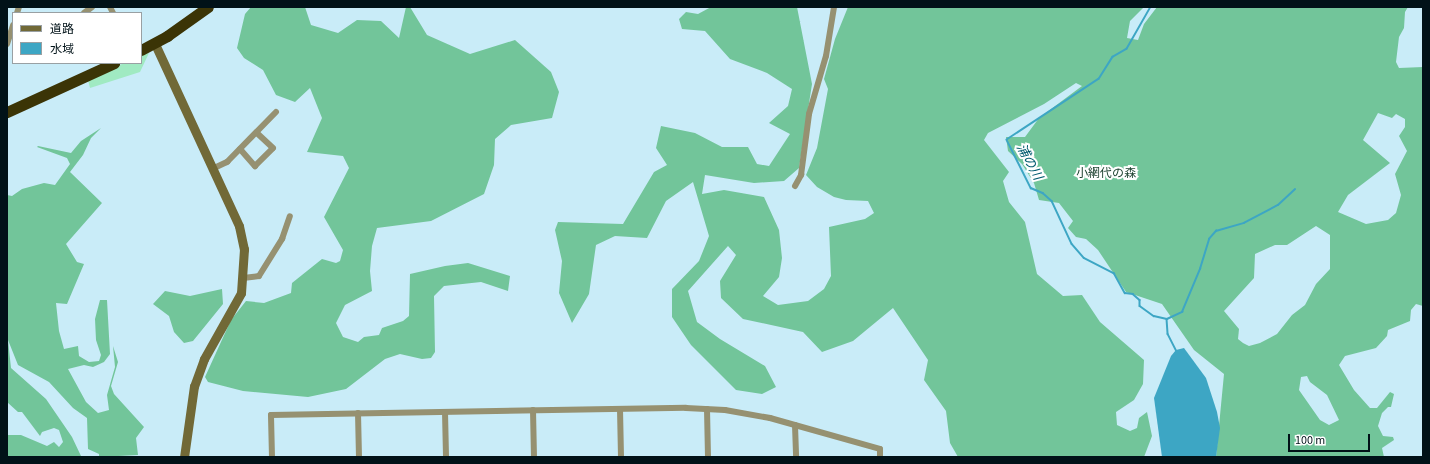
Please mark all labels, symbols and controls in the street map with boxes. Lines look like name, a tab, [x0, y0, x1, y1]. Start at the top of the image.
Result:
legend	[12, 12, 142, 64]
text: 道路	[50, 21, 74, 38]
text: 水域	[50, 41, 74, 58]
water label: 浦の川	[1013, 141, 1045, 183]
park label: 小網代の森	[1076, 167, 1136, 181]
scale bar	[1290, 426, 1372, 452]
text: 100 m	[1295, 432, 1325, 449]

